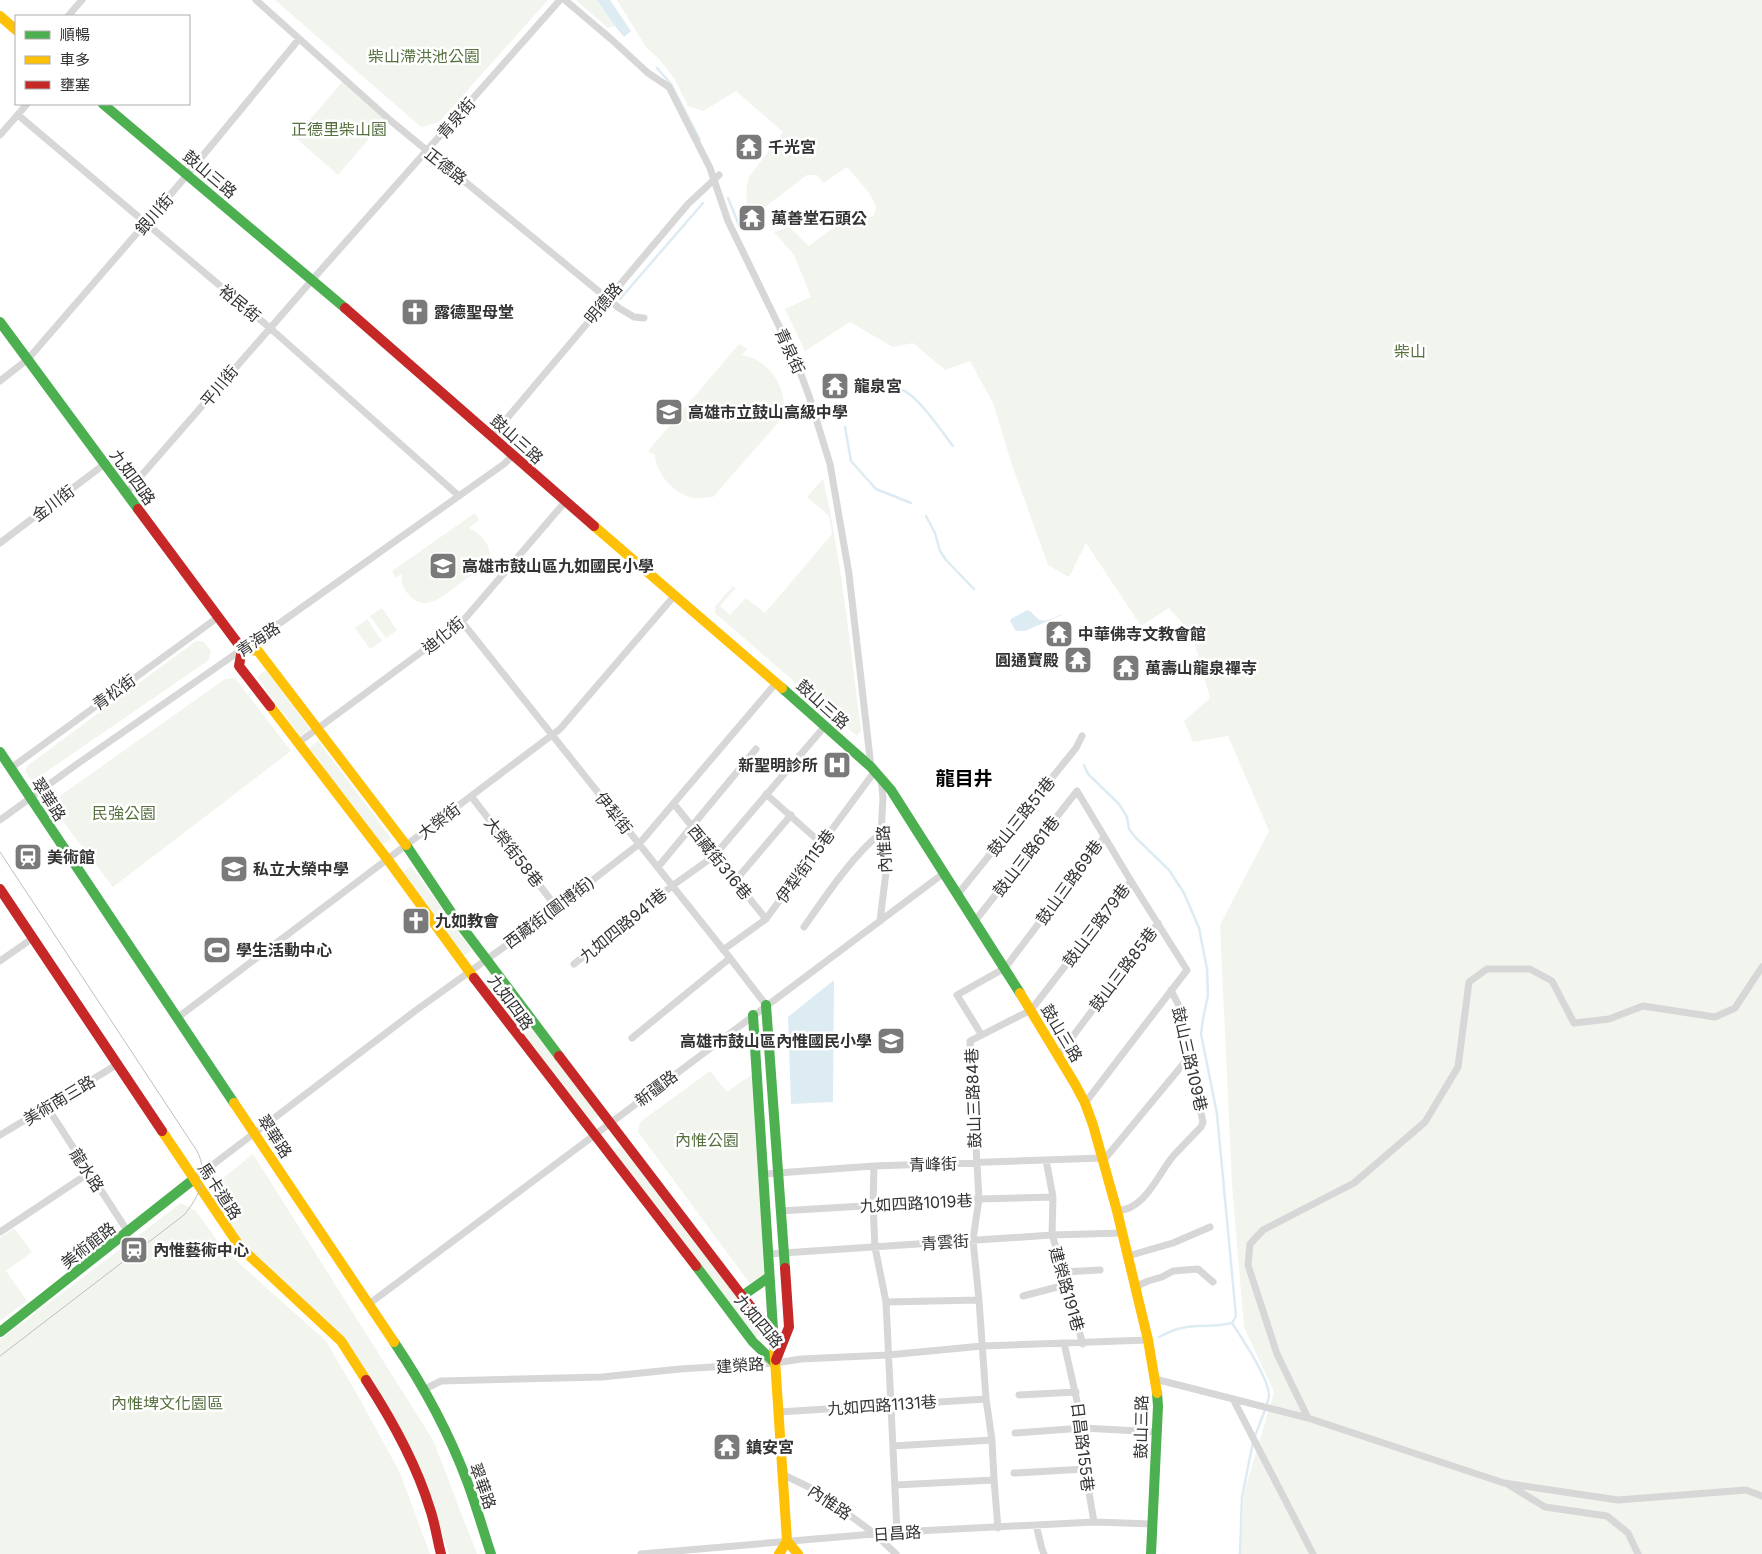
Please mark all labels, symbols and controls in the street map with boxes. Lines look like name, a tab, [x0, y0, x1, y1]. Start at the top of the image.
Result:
legend	[15, 15, 190, 105]
text: 順暢	[60, 25, 90, 44]
park label: 柴山滯洪池公園	[368, 46, 480, 66]
text: 車多	[60, 50, 90, 69]
text: 壅塞	[60, 75, 90, 94]
street label: 青泉街	[433, 93, 479, 143]
park label: 正德里柴山園	[291, 119, 387, 139]
temple icon: 千光宮	[734, 132, 764, 162]
place label: 千光宮	[768, 137, 816, 157]
street label: 正德路	[421, 143, 471, 189]
street label: 鼓山三路	[179, 146, 241, 202]
street label: 銀川街	[131, 189, 177, 239]
temple icon: 萬善堂石頭公	[737, 203, 767, 233]
place label: 萬善堂石頭公	[771, 208, 867, 228]
street label: 明德路	[580, 278, 626, 328]
street label: 裕民街	[215, 280, 265, 326]
church icon: 露德聖母堂	[400, 297, 430, 327]
place label: 露德聖母堂	[434, 302, 514, 322]
street label: 青泉街	[771, 325, 809, 377]
park label: 柴山	[1394, 341, 1426, 361]
street label: 平川街	[196, 361, 242, 411]
temple icon: 龍泉宮	[820, 371, 850, 401]
place label: 龍泉宮	[854, 376, 902, 396]
school or university icon: 高雄市立鼓山高級中學	[654, 397, 684, 427]
place label: 高雄市立鼓山高級中學	[688, 402, 848, 422]
street label: 鼓山三路	[487, 410, 547, 468]
street label: 九如四路	[106, 445, 160, 509]
street label: 金川街	[28, 481, 78, 525]
school or university icon: 高雄市鼓山區九如國民小學	[428, 551, 458, 581]
place label: 高雄市鼓山區九如國民小學	[462, 556, 654, 576]
street label: 迪化街	[418, 612, 468, 658]
street label: 青海路	[233, 617, 283, 661]
temple icon: 中華佛寺文教會館	[1044, 619, 1074, 649]
place label: 中華佛寺文教會館	[1078, 624, 1206, 644]
temple icon: 圓通寶殿	[1063, 645, 1093, 675]
place label: 圓通寶殿	[995, 650, 1059, 670]
temple icon: 萬壽山龍泉禪寺	[1111, 653, 1141, 683]
place label: 萬壽山龍泉禪寺	[1145, 658, 1257, 678]
street label: 青松街	[89, 670, 139, 714]
street label: 鼓山三路	[793, 675, 853, 733]
hospital icon: 新聖明診所	[822, 750, 852, 780]
place label: 新聖明診所	[738, 755, 818, 775]
district label: 龍目井	[935, 767, 993, 790]
street label: 鼓山三路51巷	[983, 772, 1059, 860]
street label: 翠華路	[28, 773, 70, 825]
street label: 伊犁街	[591, 788, 637, 838]
street label: 大榮街	[414, 799, 464, 843]
park label: 民強公園	[92, 803, 156, 823]
street label: 鼓山三路61巷	[988, 812, 1064, 900]
street label: 大榮街58巷	[480, 813, 548, 891]
street label: 西藏街316巷	[684, 821, 756, 903]
street label: 伊犁街115巷	[771, 825, 839, 907]
street label: 內惟路	[873, 825, 895, 873]
street label: 鼓山三路69巷	[1032, 836, 1106, 928]
station icon: 美術館	[13, 842, 43, 872]
place label: 美術館	[47, 847, 95, 867]
school or university icon: 私立大榮中學	[219, 854, 249, 884]
place label: 私立大榮中學	[253, 859, 349, 879]
street label: 西藏街(圖博街)	[500, 872, 598, 952]
street label: 鼓山三路79巷	[1058, 880, 1134, 970]
street label: 九如四路941巷	[575, 884, 671, 966]
church icon: 九如教會	[401, 906, 431, 936]
place label: 九如教會	[435, 911, 499, 931]
street label: 鼓山三路85巷	[1085, 923, 1161, 1015]
sports icon: 學生活動中心	[202, 935, 232, 965]
place label: 學生活動中心	[236, 940, 332, 960]
street label: 九如四路	[484, 970, 538, 1034]
street label: 鼓山三路	[1037, 1000, 1087, 1066]
street label: 鼓山三路109巷	[1168, 1005, 1212, 1113]
school or university icon: 高雄市鼓山區內惟國民小學	[876, 1026, 906, 1056]
place label: 高雄市鼓山區內惟國民小學	[680, 1031, 872, 1051]
street label: 鼓山三路84巷	[961, 1048, 985, 1148]
street label: 新疆路	[631, 1066, 681, 1110]
street label: 美術南三路	[20, 1071, 98, 1129]
street label: 翠華路	[254, 1110, 296, 1162]
park label: 內惟公園	[675, 1130, 739, 1150]
street label: 龍水路	[66, 1144, 108, 1196]
street label: 青峰街	[909, 1153, 957, 1175]
street label: 馬卡道路	[194, 1159, 246, 1223]
street label: 九如四路1019巷	[859, 1190, 973, 1216]
street label: 美術館路	[57, 1217, 119, 1273]
street label: 青雲街	[920, 1230, 970, 1254]
station icon: 內惟藝術中心	[119, 1235, 149, 1265]
place label: 內惟藝術中心	[153, 1240, 249, 1260]
street label: 建榮路191巷	[1045, 1244, 1089, 1334]
street label: 九如四路	[731, 1290, 787, 1352]
street label: 建榮路	[715, 1353, 765, 1377]
street label: 九如四路1131巷	[827, 1391, 937, 1419]
park label: 內惟埤文化園區	[111, 1393, 223, 1413]
street label: 鼓山三路	[1130, 1395, 1152, 1459]
street label: 日昌路155巷	[1068, 1401, 1098, 1493]
temple icon: 鎮安宮	[712, 1432, 742, 1462]
place label: 鎮安宮	[746, 1437, 794, 1457]
street label: 翠華路	[465, 1460, 501, 1512]
street label: 內惟路	[805, 1480, 855, 1524]
street label: 日昌路	[872, 1521, 922, 1545]

